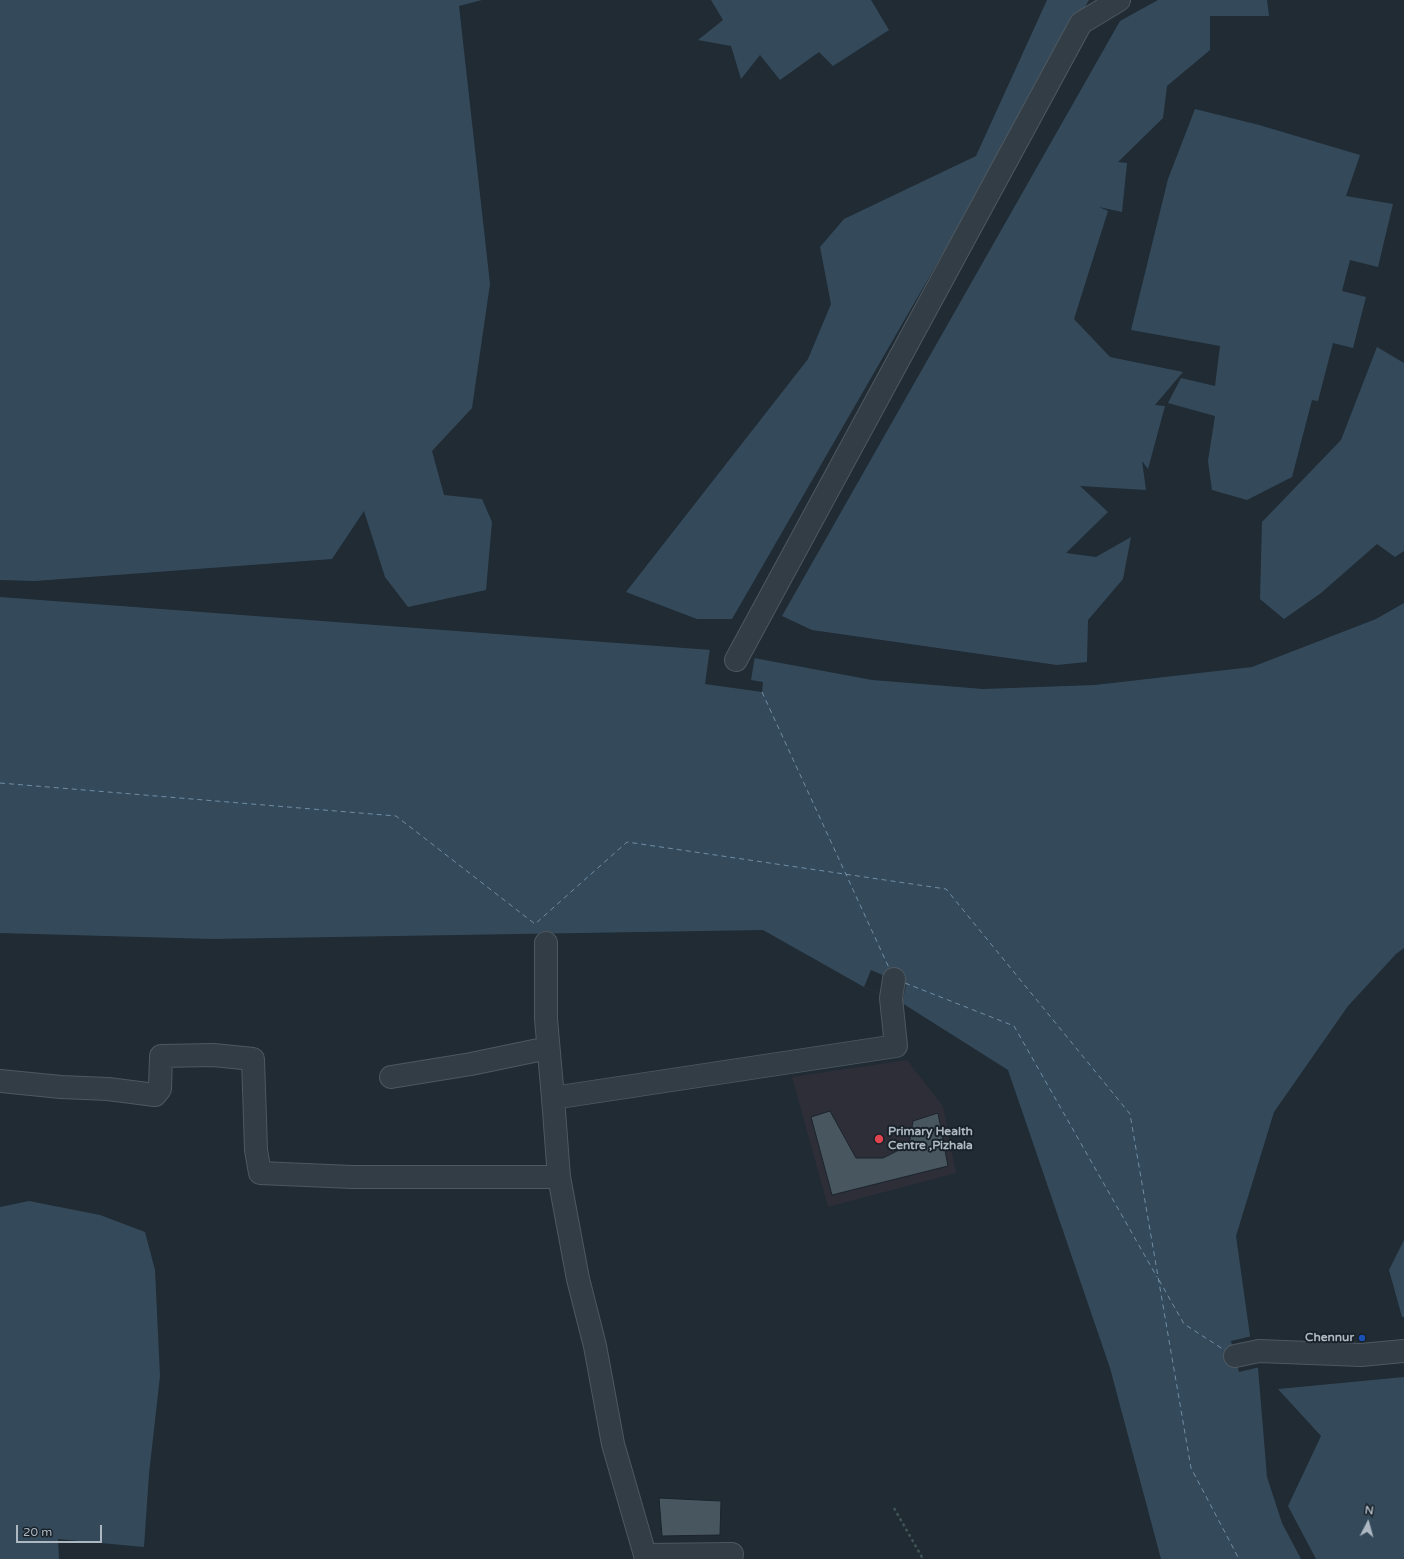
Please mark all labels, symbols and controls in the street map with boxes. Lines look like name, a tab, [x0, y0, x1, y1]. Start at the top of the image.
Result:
place label: Primary Health Centre ,Pizhala	[888, 1125, 973, 1153]
marker: Primary Health Centre ,Pizhala	[873, 1133, 885, 1145]
place label: Chennur	[1305, 1331, 1354, 1345]
marker: Chennur	[1357, 1333, 1367, 1343]
north arrow	[1348, 1503, 1388, 1543]
text: N	[1364, 1504, 1374, 1517]
scale bar	[18, 1517, 104, 1543]
text: 20 m	[23, 1525, 52, 1539]

